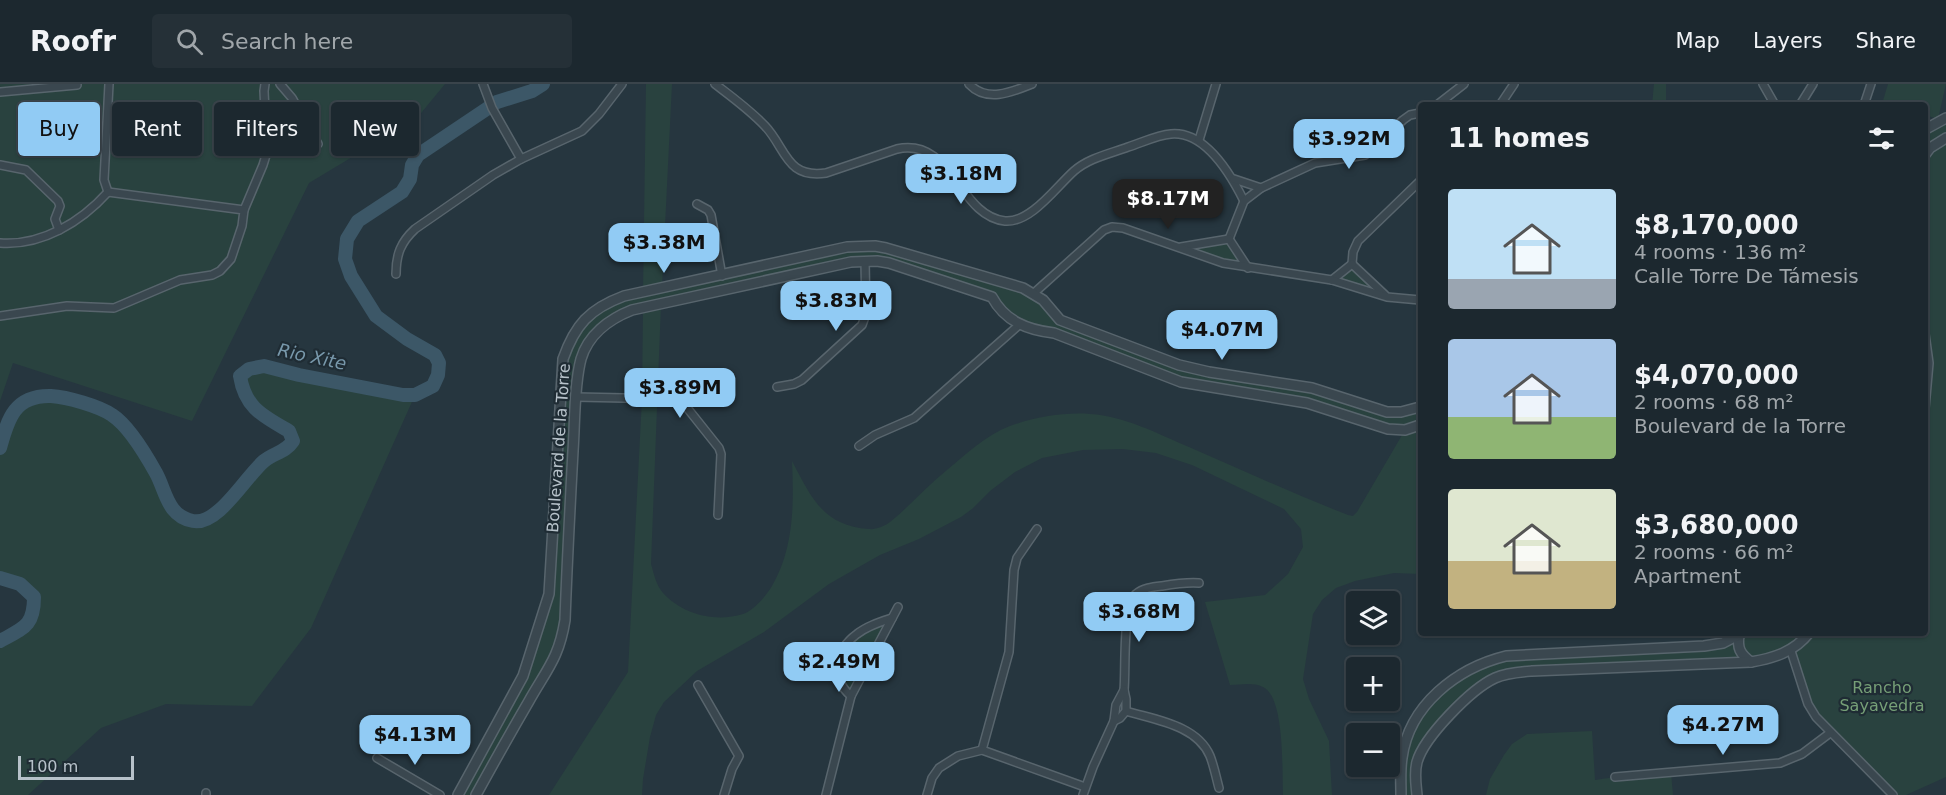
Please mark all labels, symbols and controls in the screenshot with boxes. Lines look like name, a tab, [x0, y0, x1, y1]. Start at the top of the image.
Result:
search box	[152, 14, 572, 68]
text: Roofr	[30, 25, 116, 58]
icon: search	[173, 25, 206, 58]
text: Search here	[221, 29, 353, 54]
text: Map	[1676, 29, 1720, 53]
text: Layers	[1753, 29, 1822, 53]
text: Share	[1855, 29, 1916, 53]
chip: Buy	[18, 102, 100, 156]
chip: Rent	[112, 102, 202, 156]
chip: Filters	[214, 102, 319, 156]
chip: New	[331, 102, 419, 156]
pin: $3.92M	[1300, 119, 1398, 170]
icon: filters	[1865, 122, 1898, 155]
text: 11 homes	[1448, 123, 1590, 153]
text: $3.92M	[1307, 126, 1391, 150]
pin: $3.18M	[912, 154, 1010, 205]
text: $3.18M	[919, 161, 1003, 185]
pin: $8.17M	[1119, 179, 1217, 230]
text: $8.17M	[1126, 186, 1210, 210]
text: $8,170,000	[1634, 210, 1798, 240]
icon: home	[1496, 213, 1568, 285]
pin: $3.38M	[615, 223, 713, 274]
text: $3.38M	[622, 230, 706, 254]
text: 4 rooms · 136 m²	[1634, 240, 1806, 264]
text: Calle Torre De Támesis	[1634, 264, 1859, 288]
pin: $3.83M	[787, 281, 885, 332]
text: $3.83M	[794, 288, 878, 312]
pin: $4.07M	[1173, 310, 1271, 361]
text: $4.07M	[1180, 317, 1264, 341]
water label: Rio Xite	[276, 339, 348, 374]
text: $4,070,000	[1634, 360, 1798, 390]
street label: Boulevard de la Torre	[543, 363, 574, 533]
icon: home	[1496, 363, 1568, 435]
pin: $3.89M	[631, 368, 729, 419]
text: $3.89M	[638, 375, 722, 399]
text: 2 rooms · 68 m²	[1634, 390, 1794, 414]
text: Boulevard de la Torre	[1634, 414, 1846, 438]
text: $3,680,000	[1634, 510, 1798, 540]
icon: home	[1496, 513, 1568, 585]
text: 2 rooms · 66 m²	[1634, 540, 1794, 564]
text: Apartment	[1634, 564, 1741, 588]
map controls	[1346, 591, 1400, 777]
button: layers	[1346, 591, 1400, 645]
pin: $3.68M	[1090, 592, 1188, 643]
text: $3.68M	[1097, 599, 1181, 623]
pin: $2.49M	[790, 642, 888, 693]
text: $2.49M	[797, 649, 881, 673]
button: +	[1346, 657, 1400, 711]
park label: Rancho Sayavedra	[1839, 678, 1925, 715]
pin: $4.27M	[1674, 705, 1772, 756]
text: $4.27M	[1681, 712, 1765, 736]
pin: $4.13M	[366, 715, 464, 766]
text: $4.13M	[373, 722, 457, 746]
button: −	[1346, 723, 1400, 777]
scale bar	[18, 753, 134, 780]
text: 100 m	[27, 757, 78, 776]

